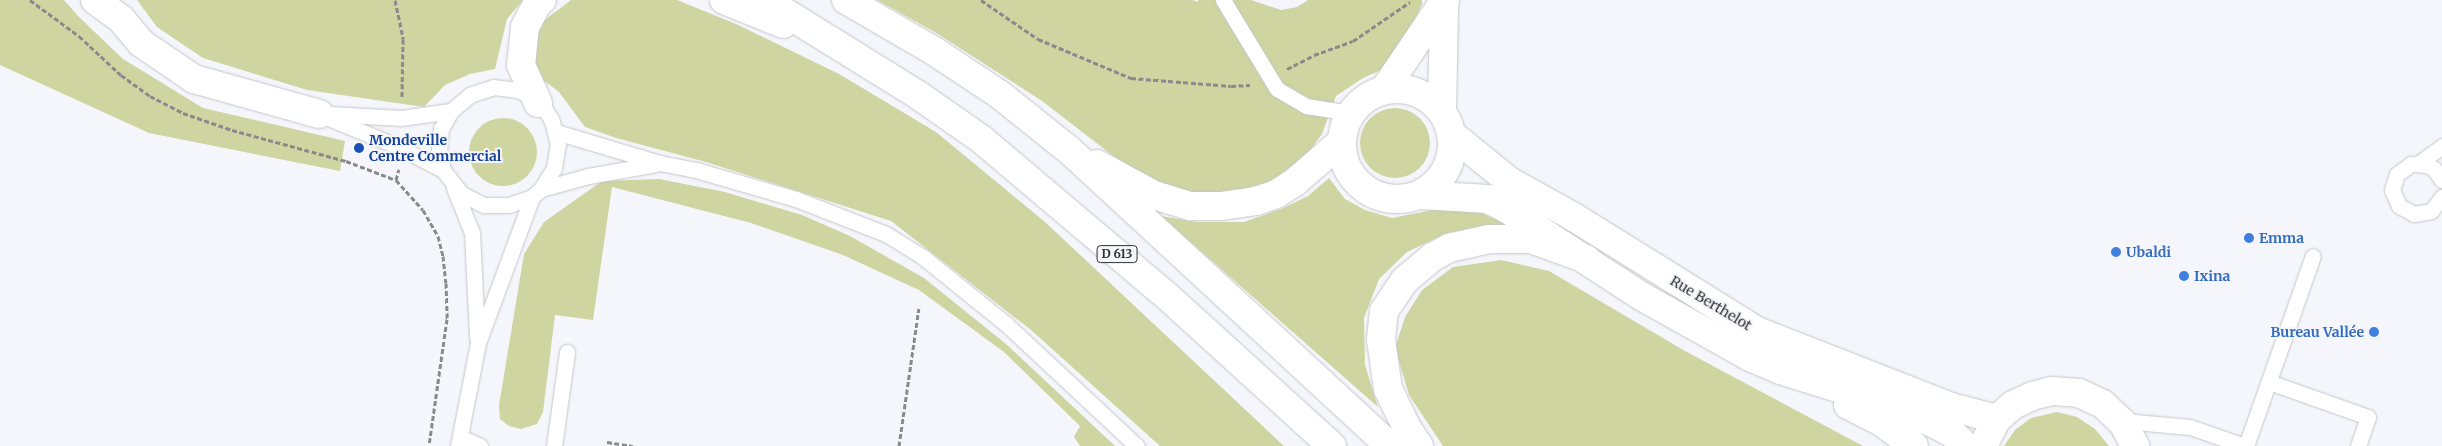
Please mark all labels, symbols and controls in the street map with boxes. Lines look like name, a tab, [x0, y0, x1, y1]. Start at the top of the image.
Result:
place label: Mondeville Centre Commercial	[369, 132, 501, 164]
marker: Mondeville Centre Commercial	[353, 142, 365, 154]
place label: Emma	[2259, 230, 2304, 246]
marker: Emma	[2243, 232, 2255, 244]
road number: D 613	[1096, 244, 1138, 264]
place label: Ubaldi	[2126, 244, 2171, 260]
marker: Ubaldi	[2110, 246, 2122, 258]
place label: Ixina	[2194, 268, 2230, 284]
marker: Ixina	[2178, 270, 2190, 282]
street label: Rue Berthelot	[1667, 272, 1755, 334]
place label: Bureau Vallée	[2271, 324, 2364, 340]
marker: Bureau Vallée	[2368, 326, 2380, 338]

